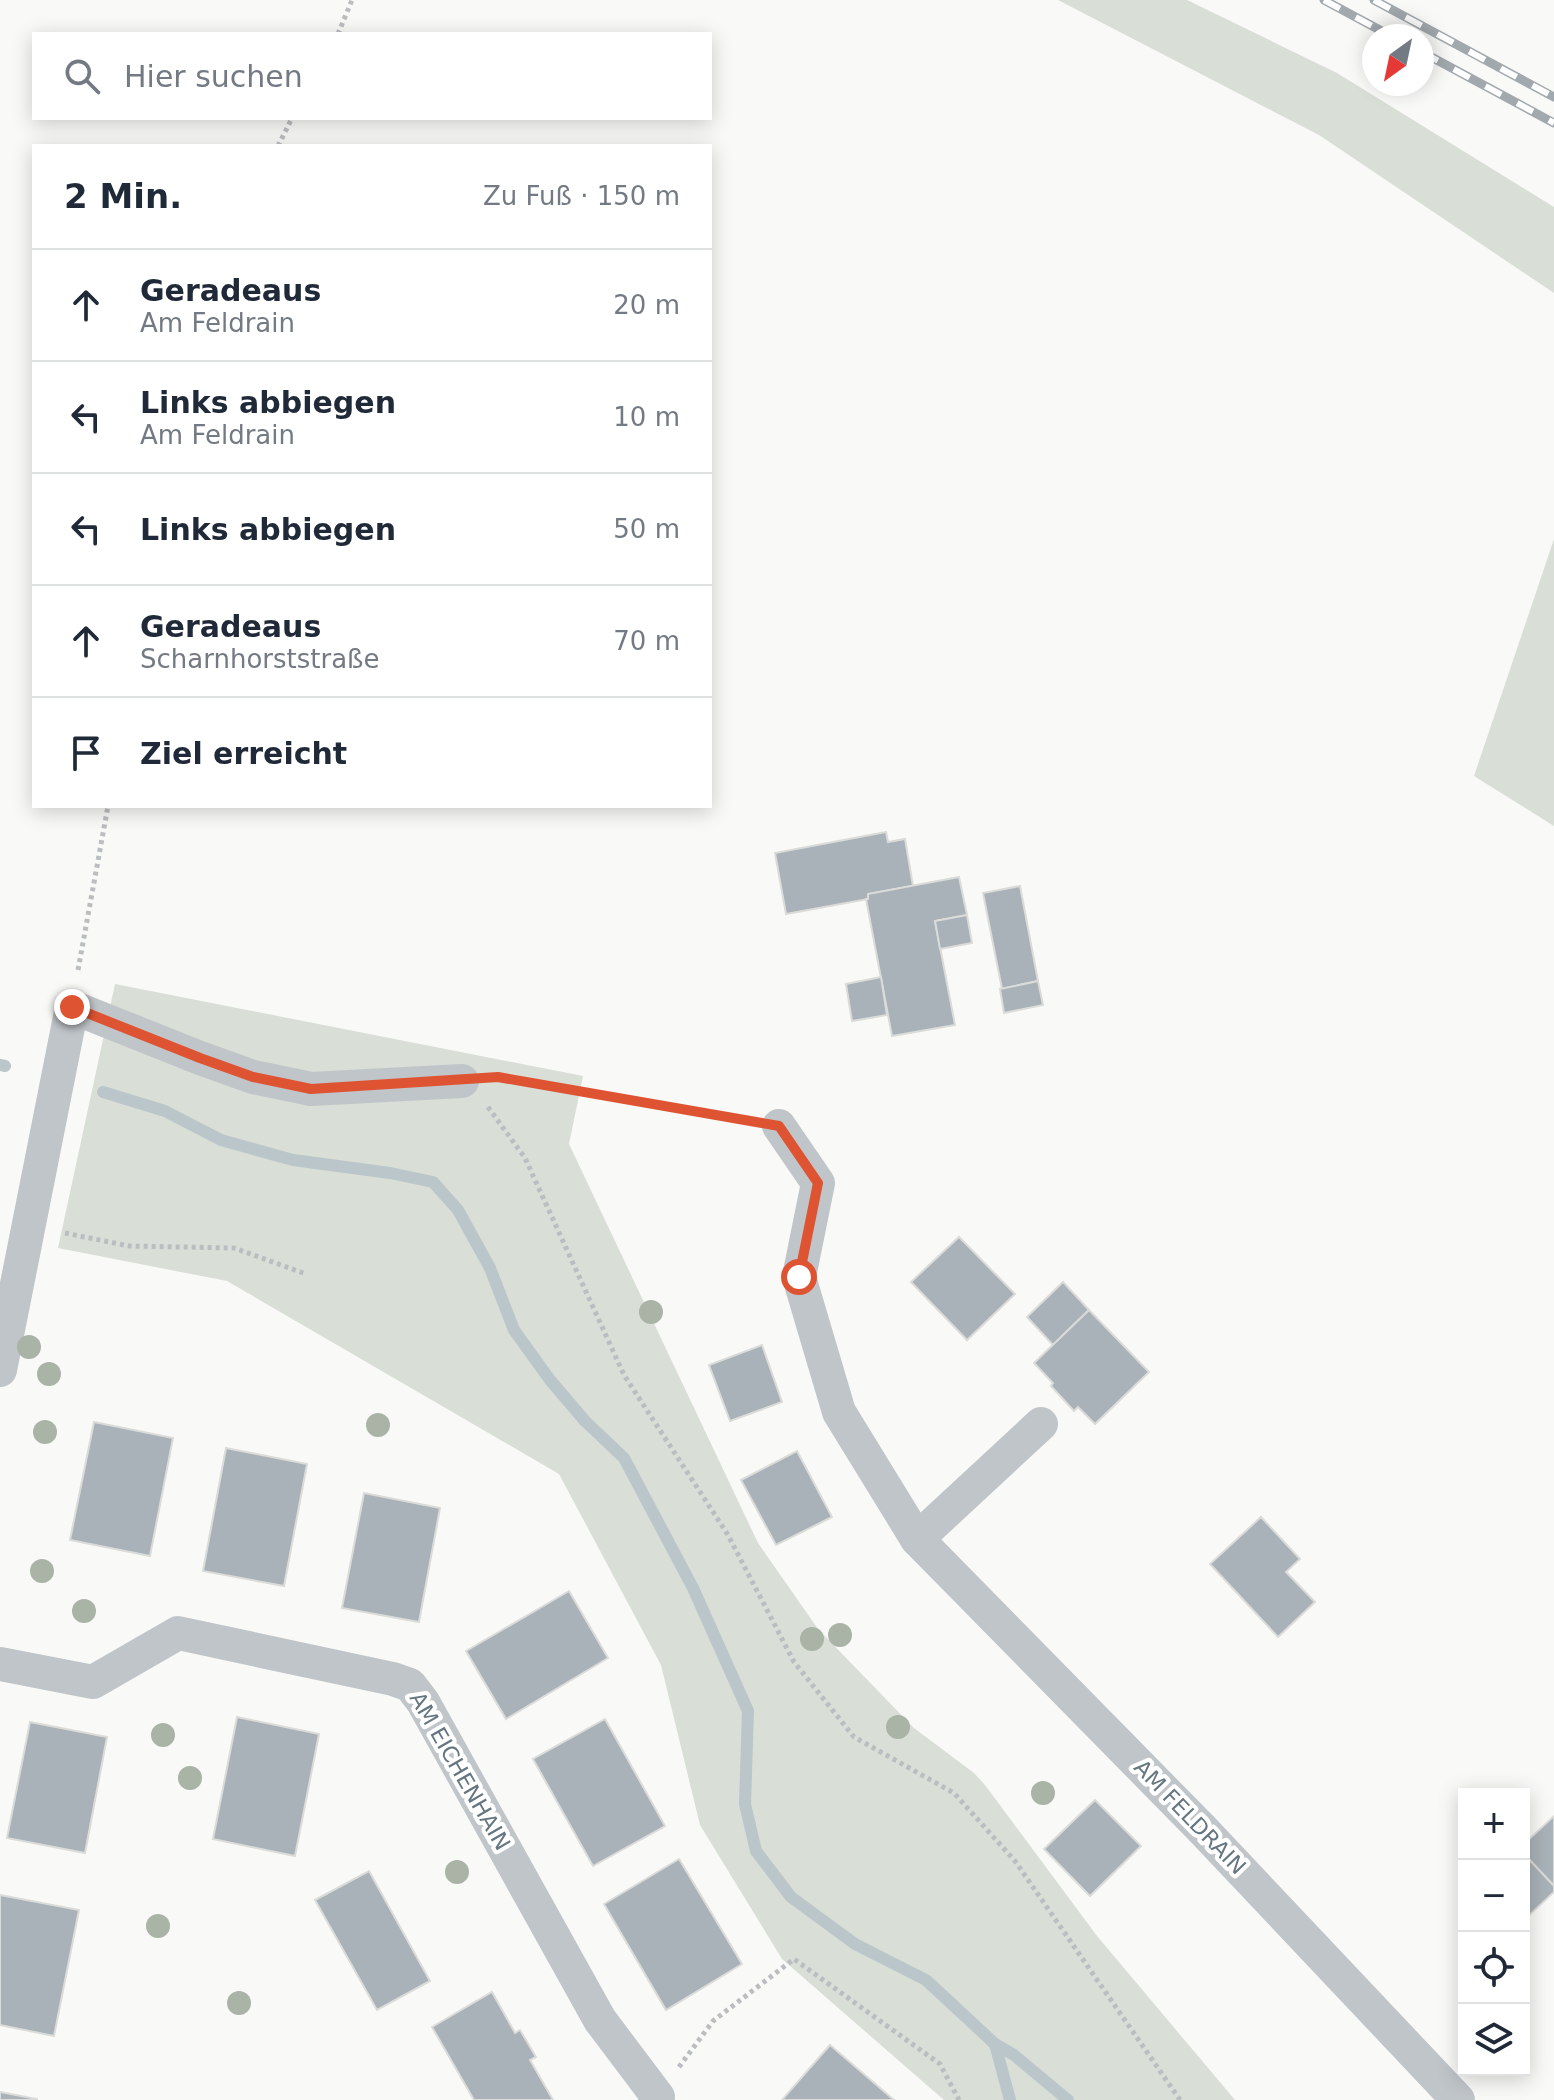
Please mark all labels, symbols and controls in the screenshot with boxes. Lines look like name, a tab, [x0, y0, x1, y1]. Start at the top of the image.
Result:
north arrow	[1362, 24, 1434, 96]
search box	[32, 32, 712, 120]
icon: search	[60, 54, 104, 98]
text: Hier suchen	[124, 59, 303, 94]
text: 2 Min.	[64, 176, 182, 216]
text: Zu Fuß · 150 m	[483, 181, 680, 211]
text: Geradeaus	[140, 273, 321, 308]
icon: ahead	[64, 283, 108, 327]
text: 20 m	[613, 290, 680, 320]
text: Am Feldrain	[140, 308, 295, 338]
text: Links abbiegen	[140, 385, 396, 420]
icon: left	[64, 395, 108, 439]
text: 10 m	[613, 402, 680, 432]
text: Am Feldrain	[140, 420, 295, 450]
icon: left	[64, 507, 108, 551]
text: Links abbiegen	[140, 512, 396, 547]
text: 50 m	[613, 514, 680, 544]
text: Geradeaus	[140, 609, 321, 644]
icon: ahead	[64, 619, 108, 663]
text: 70 m	[613, 626, 680, 656]
text: Scharnhorststraße	[140, 644, 379, 674]
icon: arrive	[64, 731, 108, 775]
text: Ziel erreicht	[140, 736, 347, 771]
route end	[54, 989, 90, 1025]
route start	[781, 1259, 817, 1295]
street label: AM EICHENHAIN	[405, 1688, 515, 1854]
street label: AM FELDRAIN	[1129, 1755, 1251, 1879]
map controls	[1458, 1788, 1530, 2076]
button: +	[1458, 1788, 1530, 1860]
button: −	[1458, 1860, 1530, 1932]
button: locate	[1458, 1932, 1530, 2004]
button: layers	[1458, 2004, 1530, 2076]

